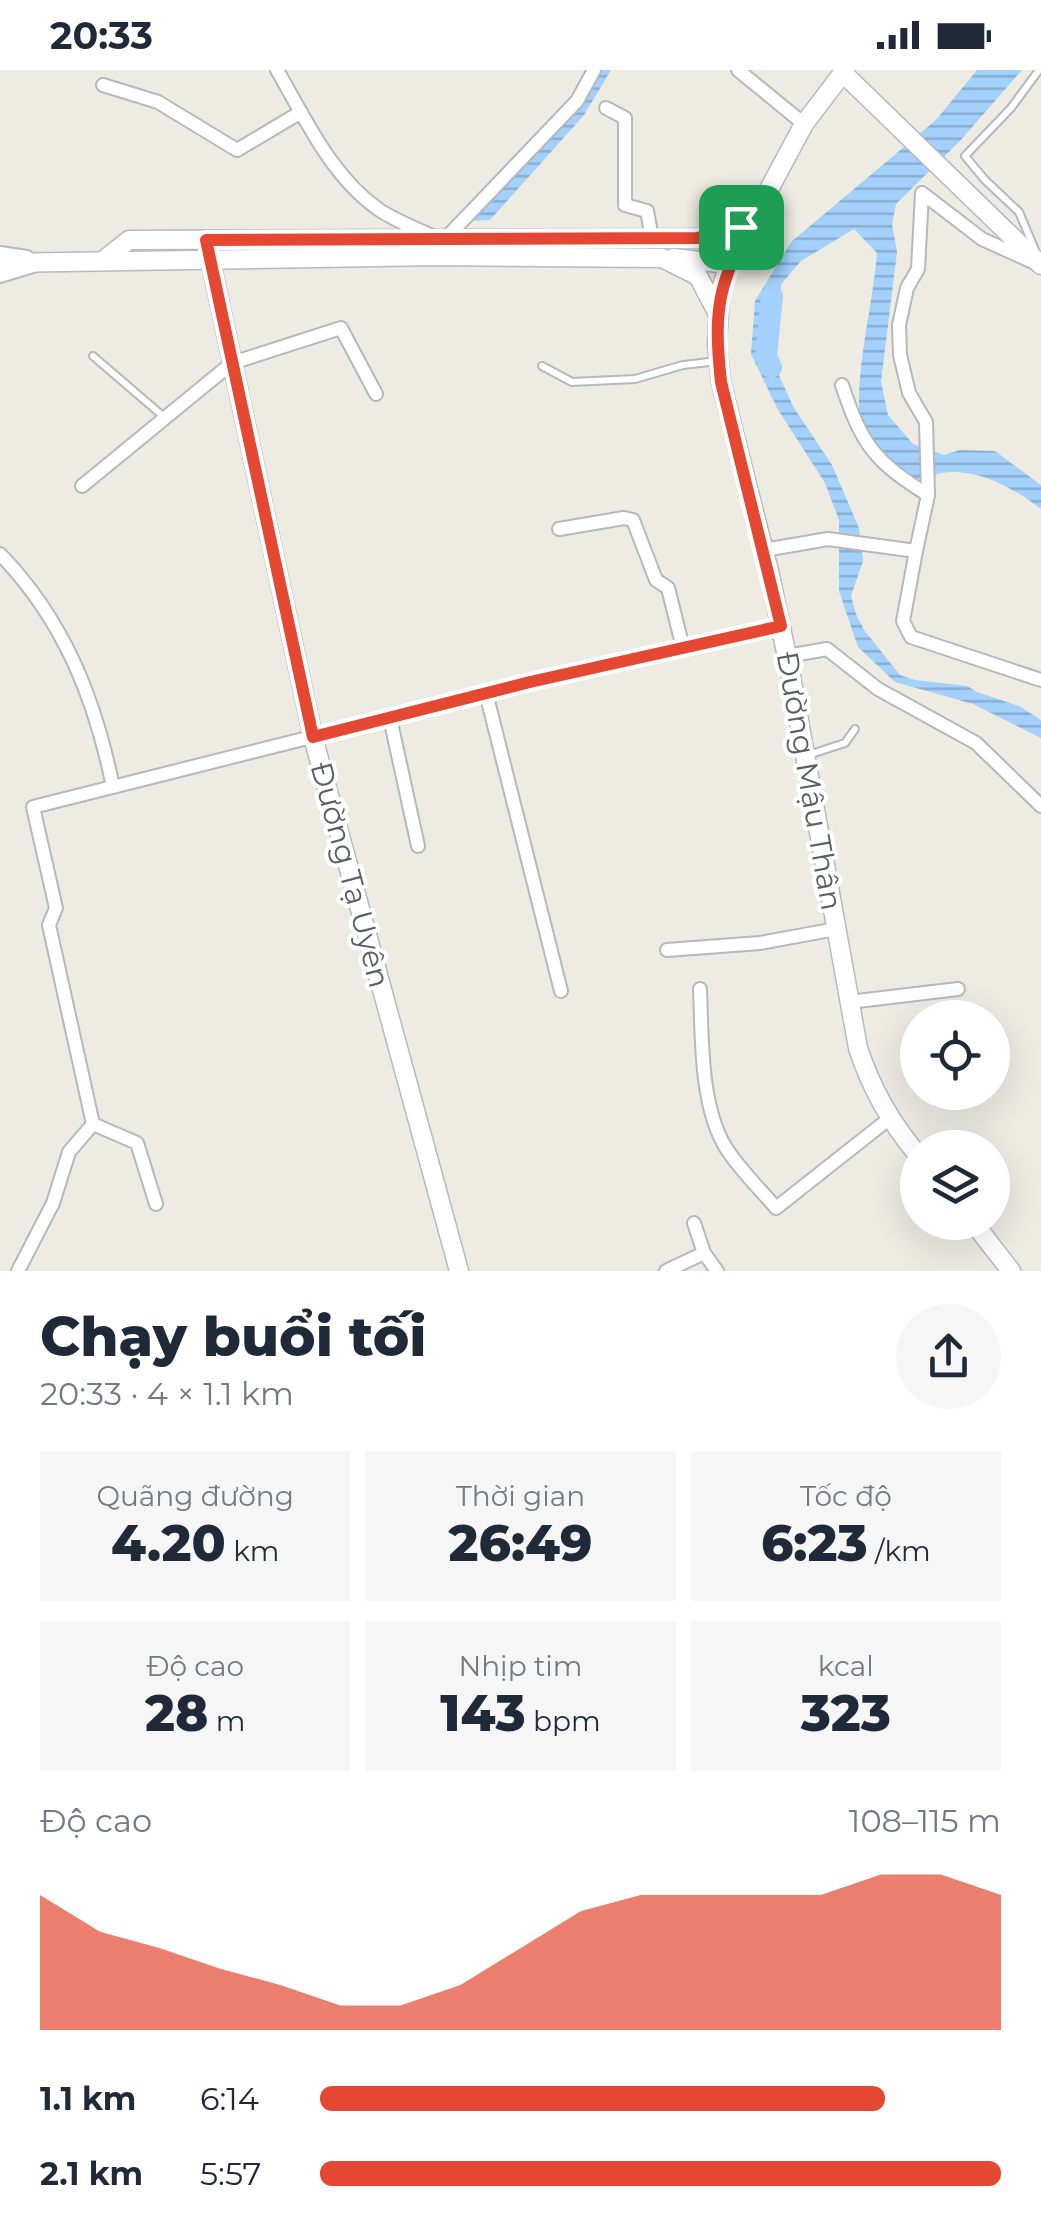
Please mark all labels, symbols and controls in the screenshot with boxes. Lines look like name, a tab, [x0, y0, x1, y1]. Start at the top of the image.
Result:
text: 20:33	[50, 12, 153, 59]
pin	[699, 185, 784, 270]
icon: arrive	[714, 200, 769, 255]
street label: Đường Mậu Thân	[769, 649, 850, 913]
street label: Đường Tạ Uyên	[303, 758, 398, 992]
map controls	[900, 1000, 1010, 1240]
button: locate	[900, 1000, 1010, 1110]
button: layers	[900, 1130, 1010, 1240]
text: Chạy buổi tối	[40, 1303, 427, 1370]
button: share	[896, 1304, 1001, 1409]
text: 20:33 · 4 × 1.1 km	[40, 1374, 294, 1413]
text: Quãng đường	[96, 1479, 294, 1513]
text: Thời gian	[456, 1479, 585, 1513]
text: Tốc độ	[800, 1479, 892, 1513]
text: 4.20	[111, 1513, 226, 1574]
text: 26:49	[449, 1513, 592, 1574]
text: 6:23	[761, 1513, 868, 1574]
text: km	[226, 1534, 279, 1568]
text: /km	[868, 1534, 931, 1568]
text: Độ cao	[146, 1649, 244, 1683]
text: Nhịp tim	[458, 1649, 583, 1683]
text: kcal	[818, 1649, 874, 1683]
text: 28	[145, 1683, 208, 1744]
text: 143	[440, 1683, 526, 1744]
text: 323	[801, 1683, 891, 1744]
text: m	[208, 1704, 245, 1738]
text: bpm	[526, 1704, 601, 1738]
text: Độ cao	[40, 1801, 152, 1840]
text: 108–115 m	[849, 1801, 1001, 1840]
text: 1.1 km	[40, 2079, 136, 2118]
text: 6:14	[200, 2079, 259, 2118]
text: 2.1 km	[40, 2154, 143, 2193]
text: 5:57	[200, 2154, 261, 2193]

